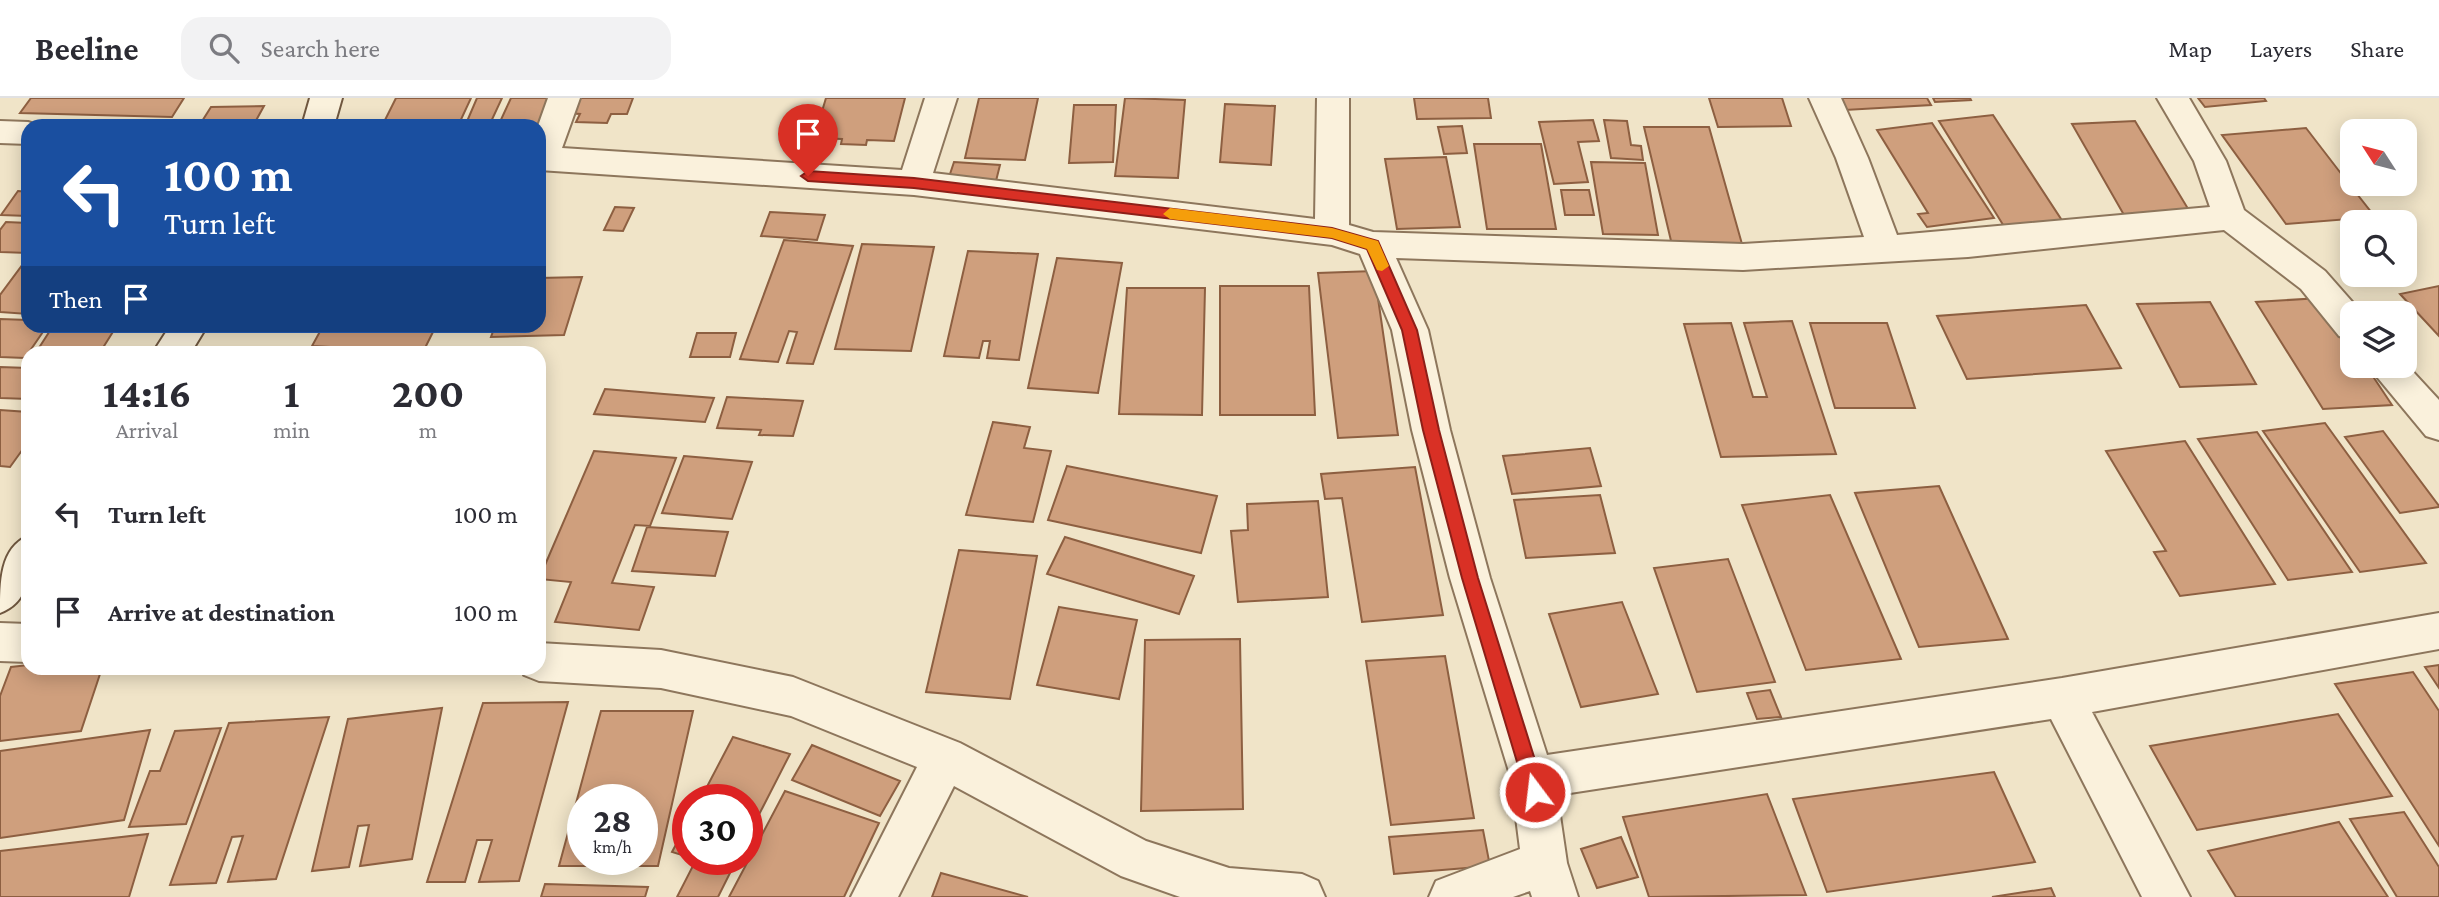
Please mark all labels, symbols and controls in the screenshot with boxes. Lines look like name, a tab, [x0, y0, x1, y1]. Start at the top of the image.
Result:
search box	[181, 17, 671, 80]
icon: search	[205, 29, 243, 67]
text: Beeline	[35, 30, 139, 67]
text: Search here	[261, 34, 380, 63]
text: Map	[2168, 35, 2212, 62]
text: Layers	[2250, 35, 2312, 62]
text: Share	[2350, 35, 2404, 62]
pin	[778, 104, 838, 176]
icon: arrive	[789, 115, 827, 153]
north arrow	[2340, 119, 2417, 196]
map controls	[2340, 119, 2417, 378]
icon: left	[49, 147, 140, 238]
text: 100 m	[164, 147, 293, 202]
text: Turn left	[164, 205, 275, 241]
button: search	[2340, 210, 2417, 287]
icon: arrive	[117, 280, 155, 318]
text: Then	[49, 285, 103, 314]
button: layers	[2340, 301, 2417, 378]
text: 14:16	[103, 369, 191, 416]
text: 1	[284, 369, 299, 416]
text: 200	[392, 369, 464, 416]
text: Arrival	[116, 417, 178, 443]
text: min	[273, 417, 310, 443]
text: m	[419, 417, 437, 443]
icon: left	[49, 495, 87, 533]
text: Turn left	[108, 500, 206, 529]
text: 100 m	[454, 500, 518, 529]
icon: arrive	[49, 593, 87, 631]
text: Arrive at destination	[108, 598, 335, 627]
text: 100 m	[454, 598, 518, 627]
position arrow	[1498, 755, 1572, 829]
speed limit sign: 30	[672, 784, 763, 875]
text: 28	[593, 801, 632, 840]
text: km/h	[593, 837, 632, 857]

